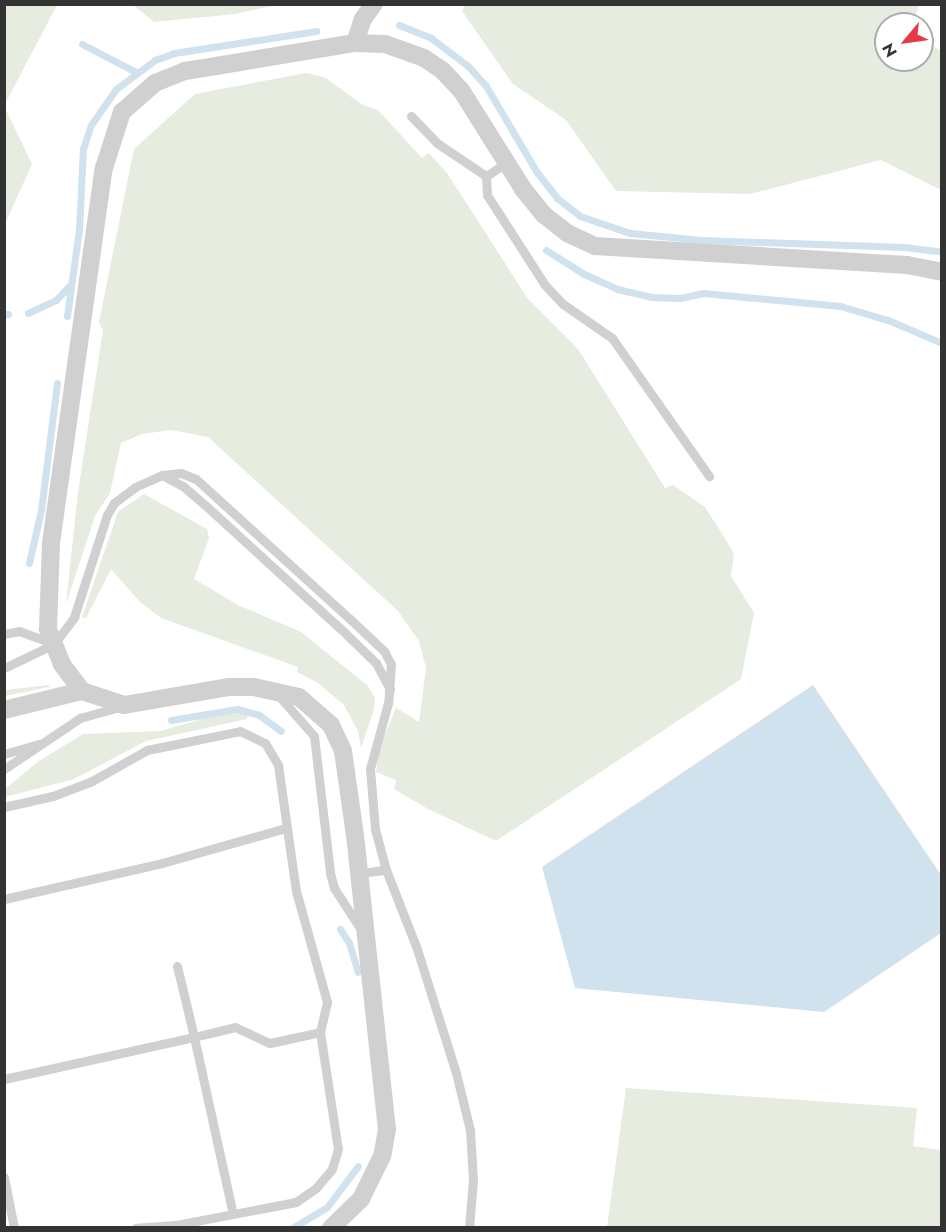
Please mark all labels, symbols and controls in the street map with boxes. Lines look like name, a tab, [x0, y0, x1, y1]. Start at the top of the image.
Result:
north arrow	[874, 12, 934, 72]
text: N	[876, 39, 903, 61]

